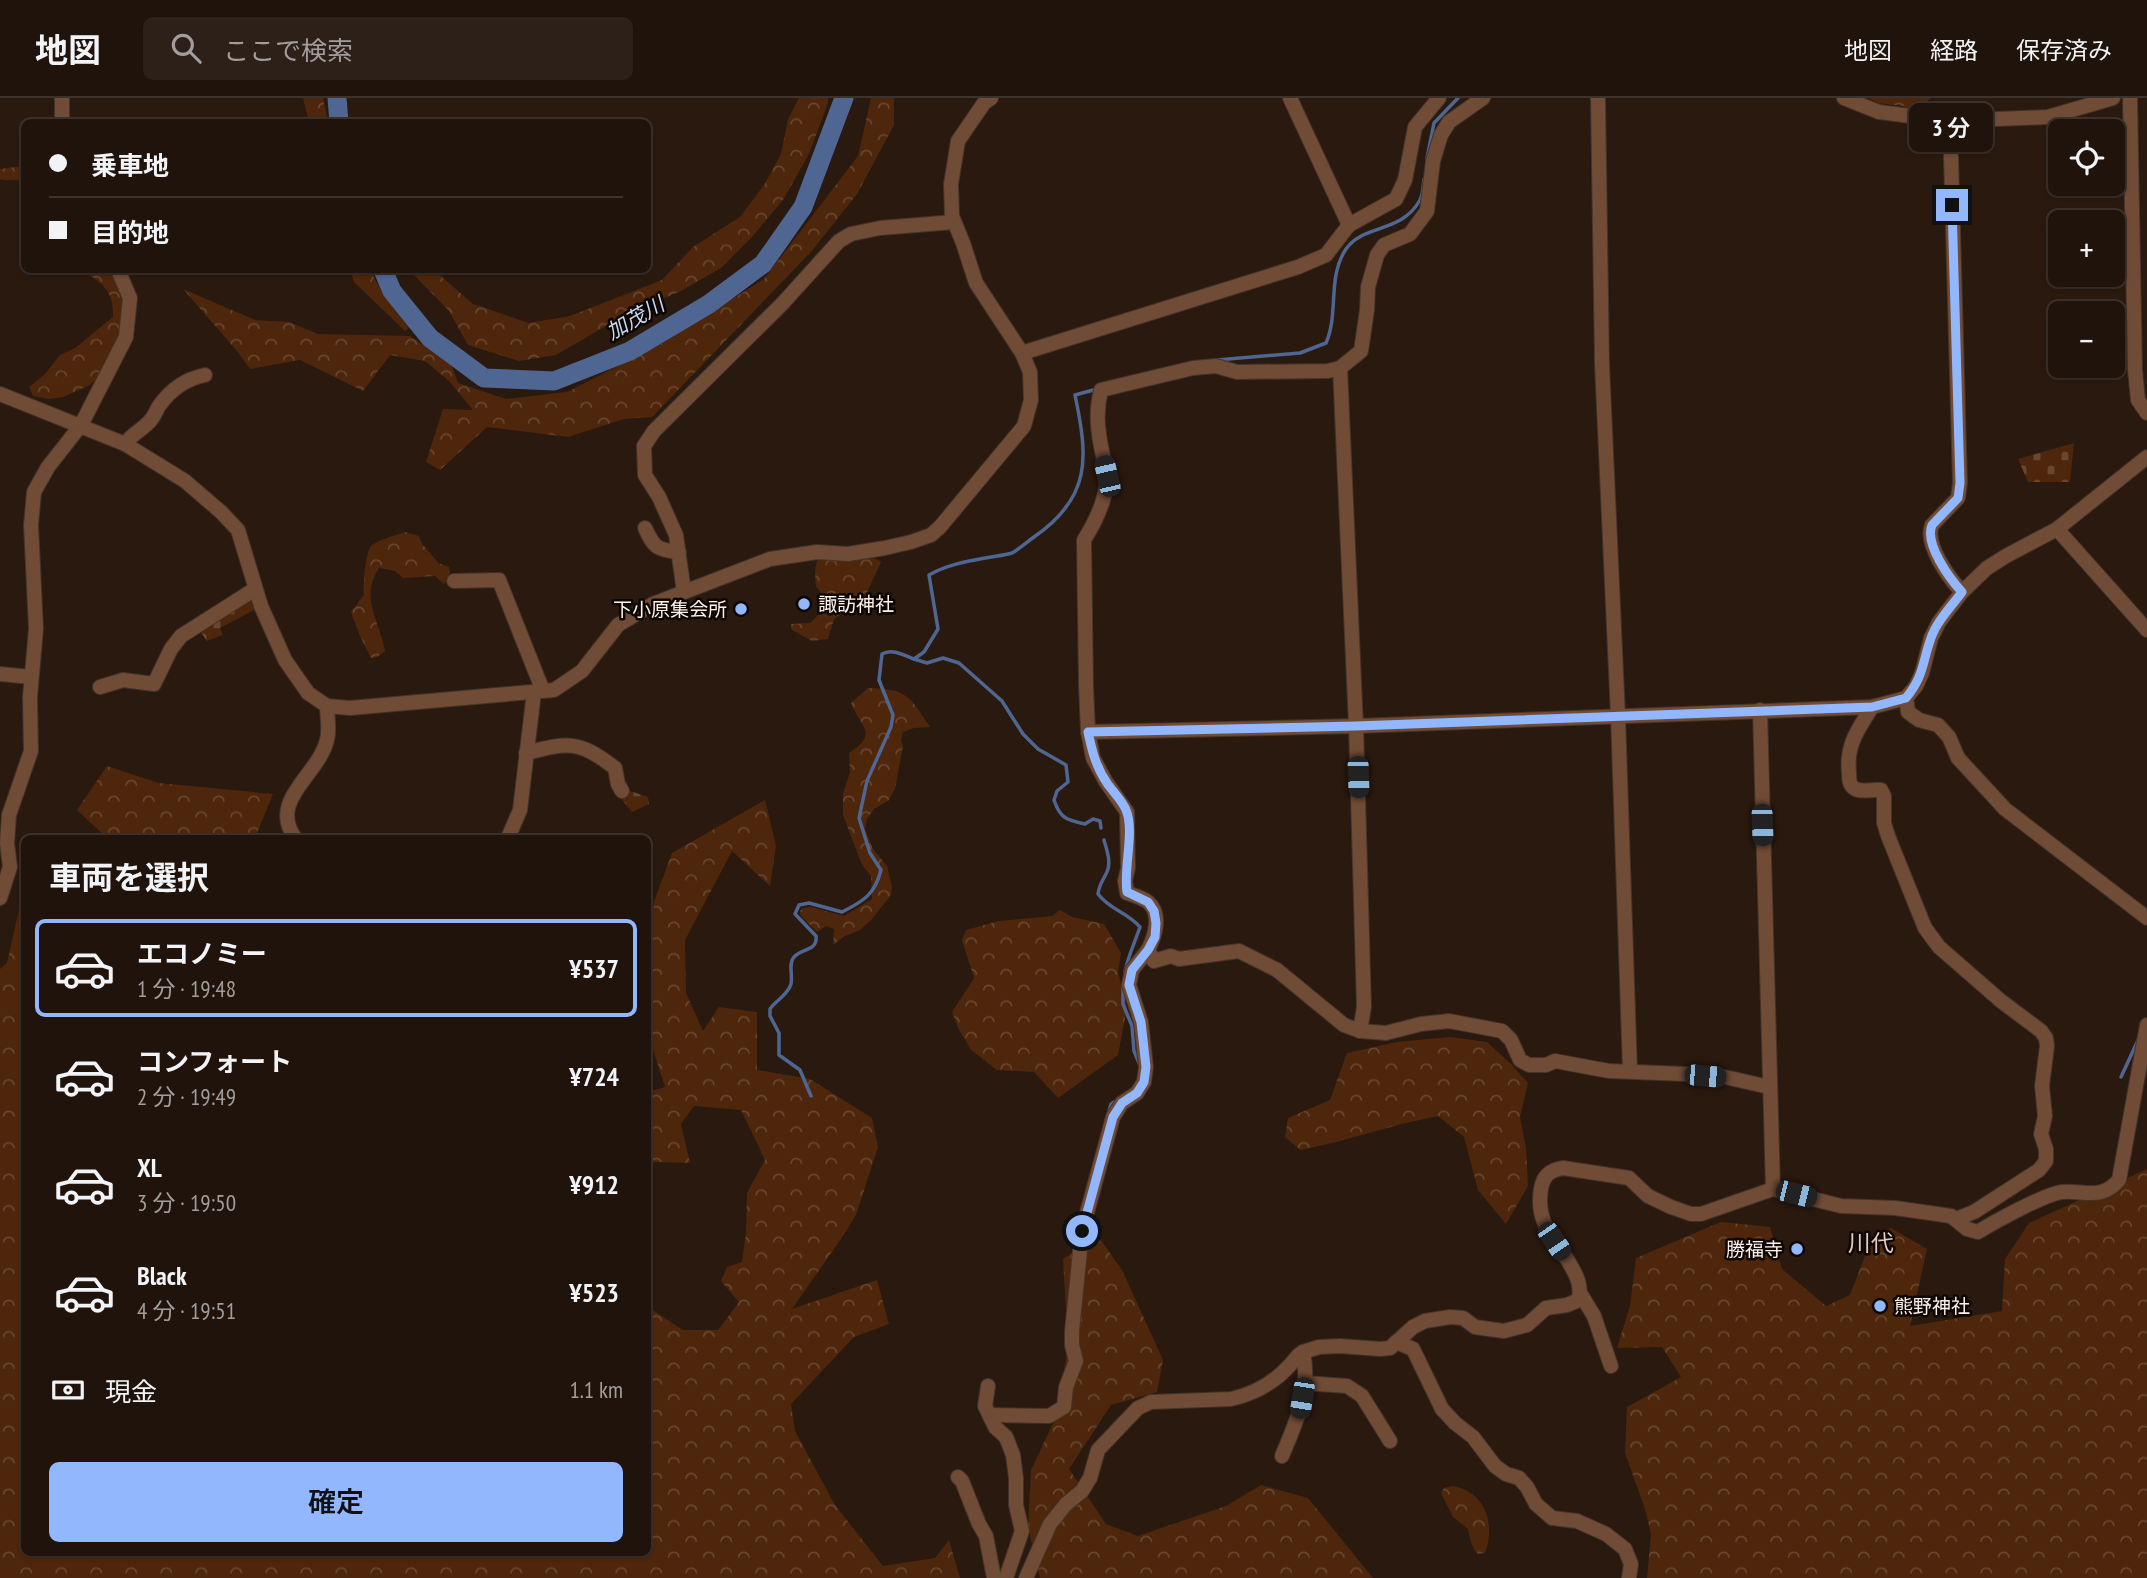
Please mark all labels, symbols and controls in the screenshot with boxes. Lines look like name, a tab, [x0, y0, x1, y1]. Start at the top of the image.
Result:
search box	[143, 17, 633, 80]
text: 地図	[35, 28, 101, 71]
icon: search	[167, 29, 205, 67]
text: ここで検索	[223, 34, 353, 67]
text: 地図	[1844, 35, 1892, 66]
text: 経路	[1930, 35, 1978, 66]
text: 保存済み	[2016, 35, 2112, 66]
callout: 3 分	[1910, 104, 1994, 153]
text: 3 分	[1932, 113, 1970, 142]
map controls	[2048, 119, 2125, 378]
button: locate	[2048, 119, 2125, 196]
text: 乗車地	[91, 149, 169, 182]
route end	[1936, 189, 1968, 221]
button: +	[2048, 210, 2125, 287]
text: 目的地	[91, 216, 169, 249]
water label: 加茂川	[601, 290, 671, 345]
button: −	[2048, 301, 2125, 378]
car	[1093, 453, 1122, 499]
place label: 諏訪神社	[818, 592, 894, 616]
marker: 諏訪神社	[796, 596, 812, 612]
place label: 下小原集会所	[613, 597, 727, 621]
marker: 下小原集会所	[733, 601, 749, 617]
car	[1347, 756, 1370, 798]
car	[1751, 804, 1774, 846]
text: 車両を選択	[49, 856, 209, 898]
icon: car	[53, 937, 116, 1000]
text: エコノミー	[137, 937, 267, 970]
text: ¥537	[569, 952, 619, 985]
text: 1 分 · 19:48	[137, 974, 236, 1003]
icon: car	[53, 1045, 116, 1108]
text: コンフォート	[137, 1045, 292, 1078]
text: ¥724	[569, 1060, 619, 1093]
car	[1684, 1064, 1727, 1088]
text: 2 分 · 19:49	[137, 1082, 236, 1111]
text: XL	[137, 1151, 162, 1184]
icon: car	[53, 1153, 116, 1216]
text: ¥912	[569, 1168, 619, 1201]
car	[1774, 1179, 1819, 1209]
text: 3 分 · 19:50	[137, 1188, 236, 1217]
route start	[1066, 1215, 1098, 1247]
car	[1534, 1218, 1575, 1264]
district label: 川代	[1848, 1228, 1894, 1257]
place label: 勝福寺	[1726, 1237, 1783, 1261]
marker: 勝福寺	[1789, 1241, 1805, 1257]
text: Black	[137, 1259, 187, 1292]
icon: car	[53, 1261, 116, 1324]
text: ¥523	[569, 1276, 619, 1309]
place label: 熊野神社	[1894, 1294, 1970, 1318]
text: 4 分 · 19:51	[137, 1296, 236, 1325]
marker: 熊野神社	[1872, 1298, 1888, 1314]
icon: cash	[49, 1371, 87, 1409]
text: 現金	[105, 1375, 157, 1408]
text: 1.1 km	[569, 1375, 623, 1404]
car	[1289, 1376, 1316, 1420]
button: 確定	[49, 1462, 623, 1542]

